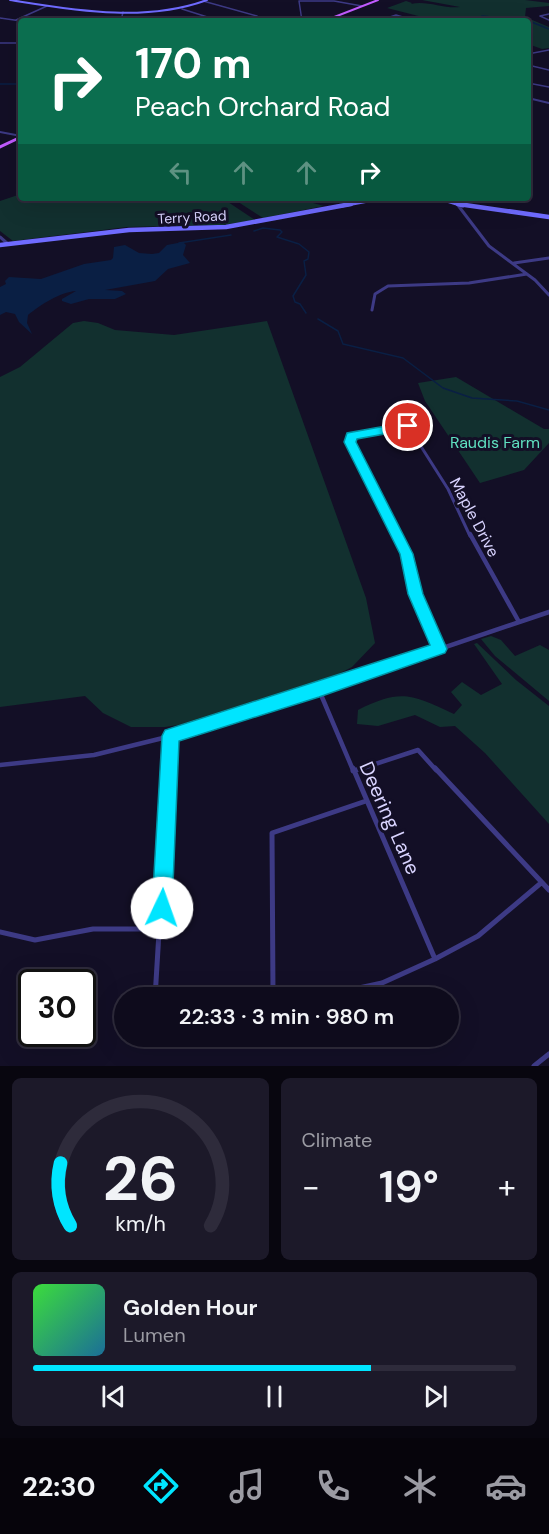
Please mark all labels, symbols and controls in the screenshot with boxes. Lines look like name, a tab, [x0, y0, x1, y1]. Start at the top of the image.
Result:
text: 170 m	[135, 36, 252, 91]
icon: right	[36, 42, 114, 120]
text: Peach Orchard Road	[135, 89, 391, 124]
icon: left	[164, 156, 197, 189]
icon: ahead	[227, 156, 260, 189]
icon: ahead	[290, 156, 323, 189]
icon: right	[353, 156, 386, 189]
street label: Terry Road	[157, 206, 227, 228]
pin	[382, 400, 433, 451]
icon: arrive	[391, 409, 424, 442]
park label: Raudis Farm	[450, 432, 540, 453]
street label: Maple Drive	[445, 474, 504, 561]
street label: Deering Lane	[354, 757, 426, 879]
position arrow	[130, 876, 194, 940]
speed limit sign: 30	[18, 969, 96, 1047]
text: 22:33 · 3 min · 980 m	[179, 1002, 394, 1031]
text: Climate	[302, 1127, 372, 1153]
text: 26	[102, 1138, 178, 1219]
text: 19°	[379, 1157, 439, 1216]
text: −	[302, 1165, 320, 1208]
text: +	[498, 1165, 516, 1208]
text: km/h	[115, 1210, 166, 1238]
text: Golden Hour	[123, 1293, 258, 1322]
text: Lumen	[123, 1322, 186, 1348]
icon: previous	[97, 1380, 130, 1413]
icon: pause	[258, 1380, 291, 1413]
icon: next	[419, 1380, 452, 1413]
icon: directions	[140, 1465, 182, 1507]
icon: music	[226, 1465, 268, 1507]
icon: phone	[312, 1465, 354, 1507]
icon: climate	[399, 1465, 441, 1507]
icon: car	[485, 1465, 527, 1507]
text: 22:30	[22, 1469, 95, 1504]

